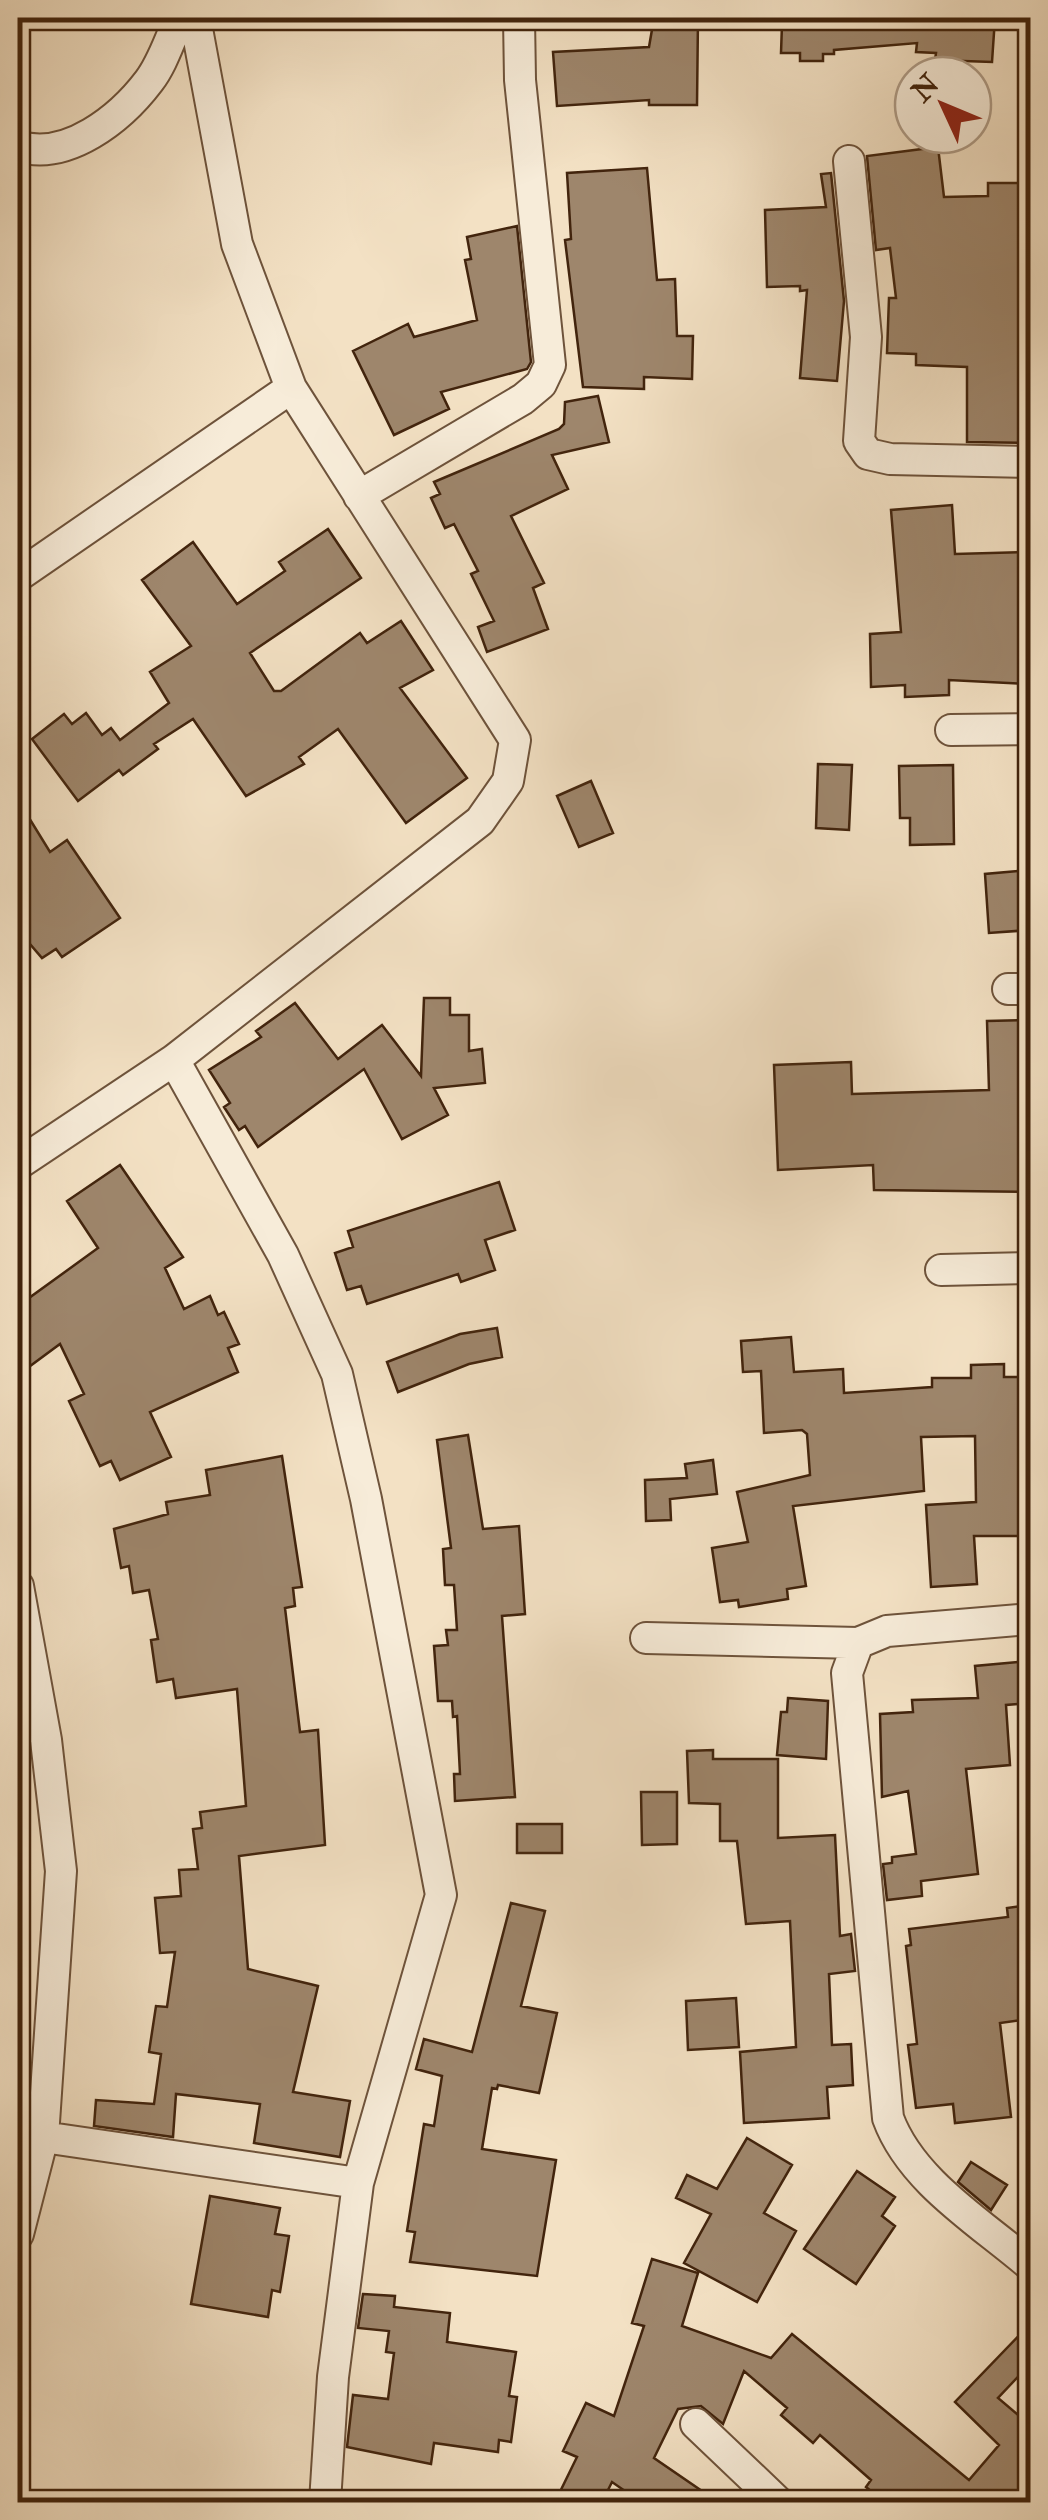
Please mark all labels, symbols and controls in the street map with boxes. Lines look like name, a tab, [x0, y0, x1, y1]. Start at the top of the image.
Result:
north arrow	[893, 55, 993, 155]
text: N	[904, 67, 948, 111]

